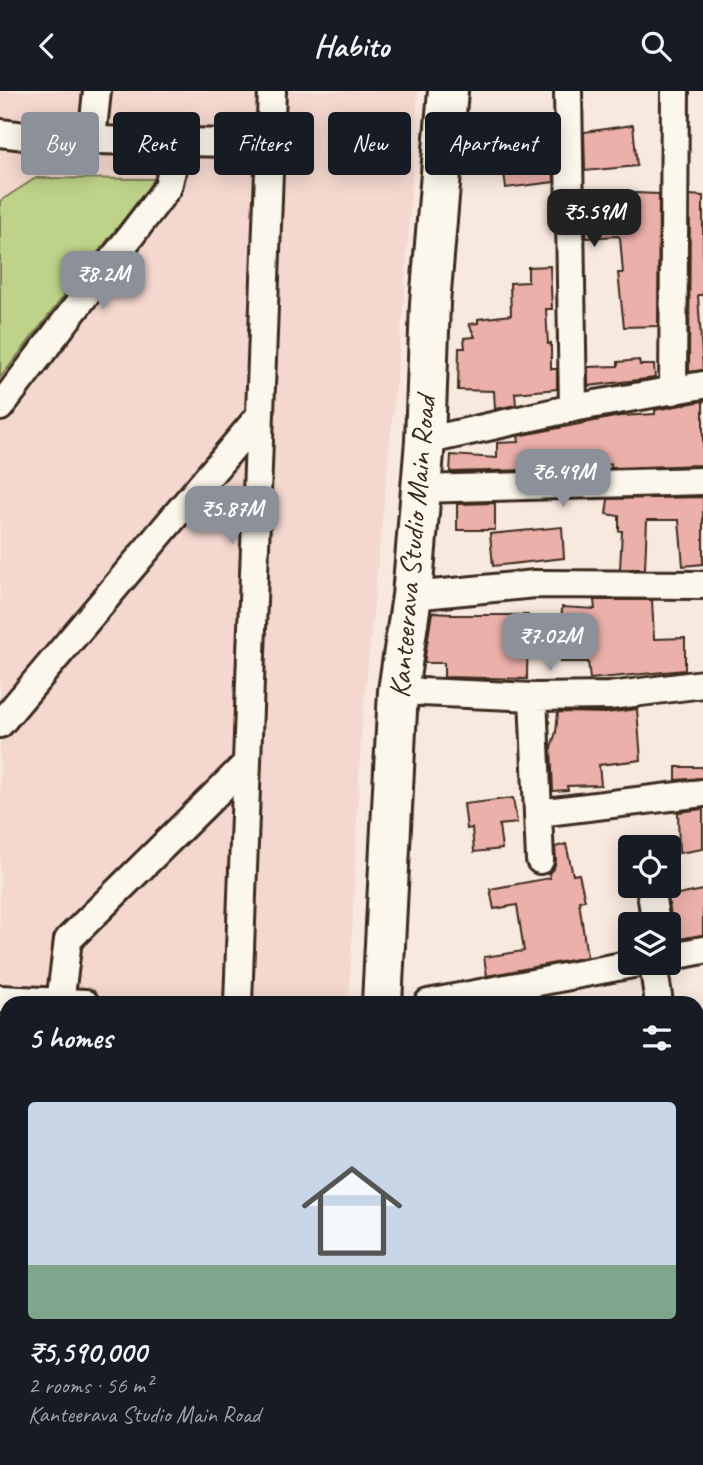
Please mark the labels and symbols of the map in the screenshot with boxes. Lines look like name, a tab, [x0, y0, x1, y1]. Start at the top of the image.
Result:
pin: ₹5.59M	[537, 190, 651, 249]
pin: ₹8.2M	[54, 251, 152, 311]
street label: Kanteerava Studio Main Road	[380, 390, 445, 700]
pin: ₹6.49M	[506, 449, 620, 509]
pin: ₹5.87M	[175, 487, 289, 546]
pin: ₹7.02M	[493, 613, 607, 673]

